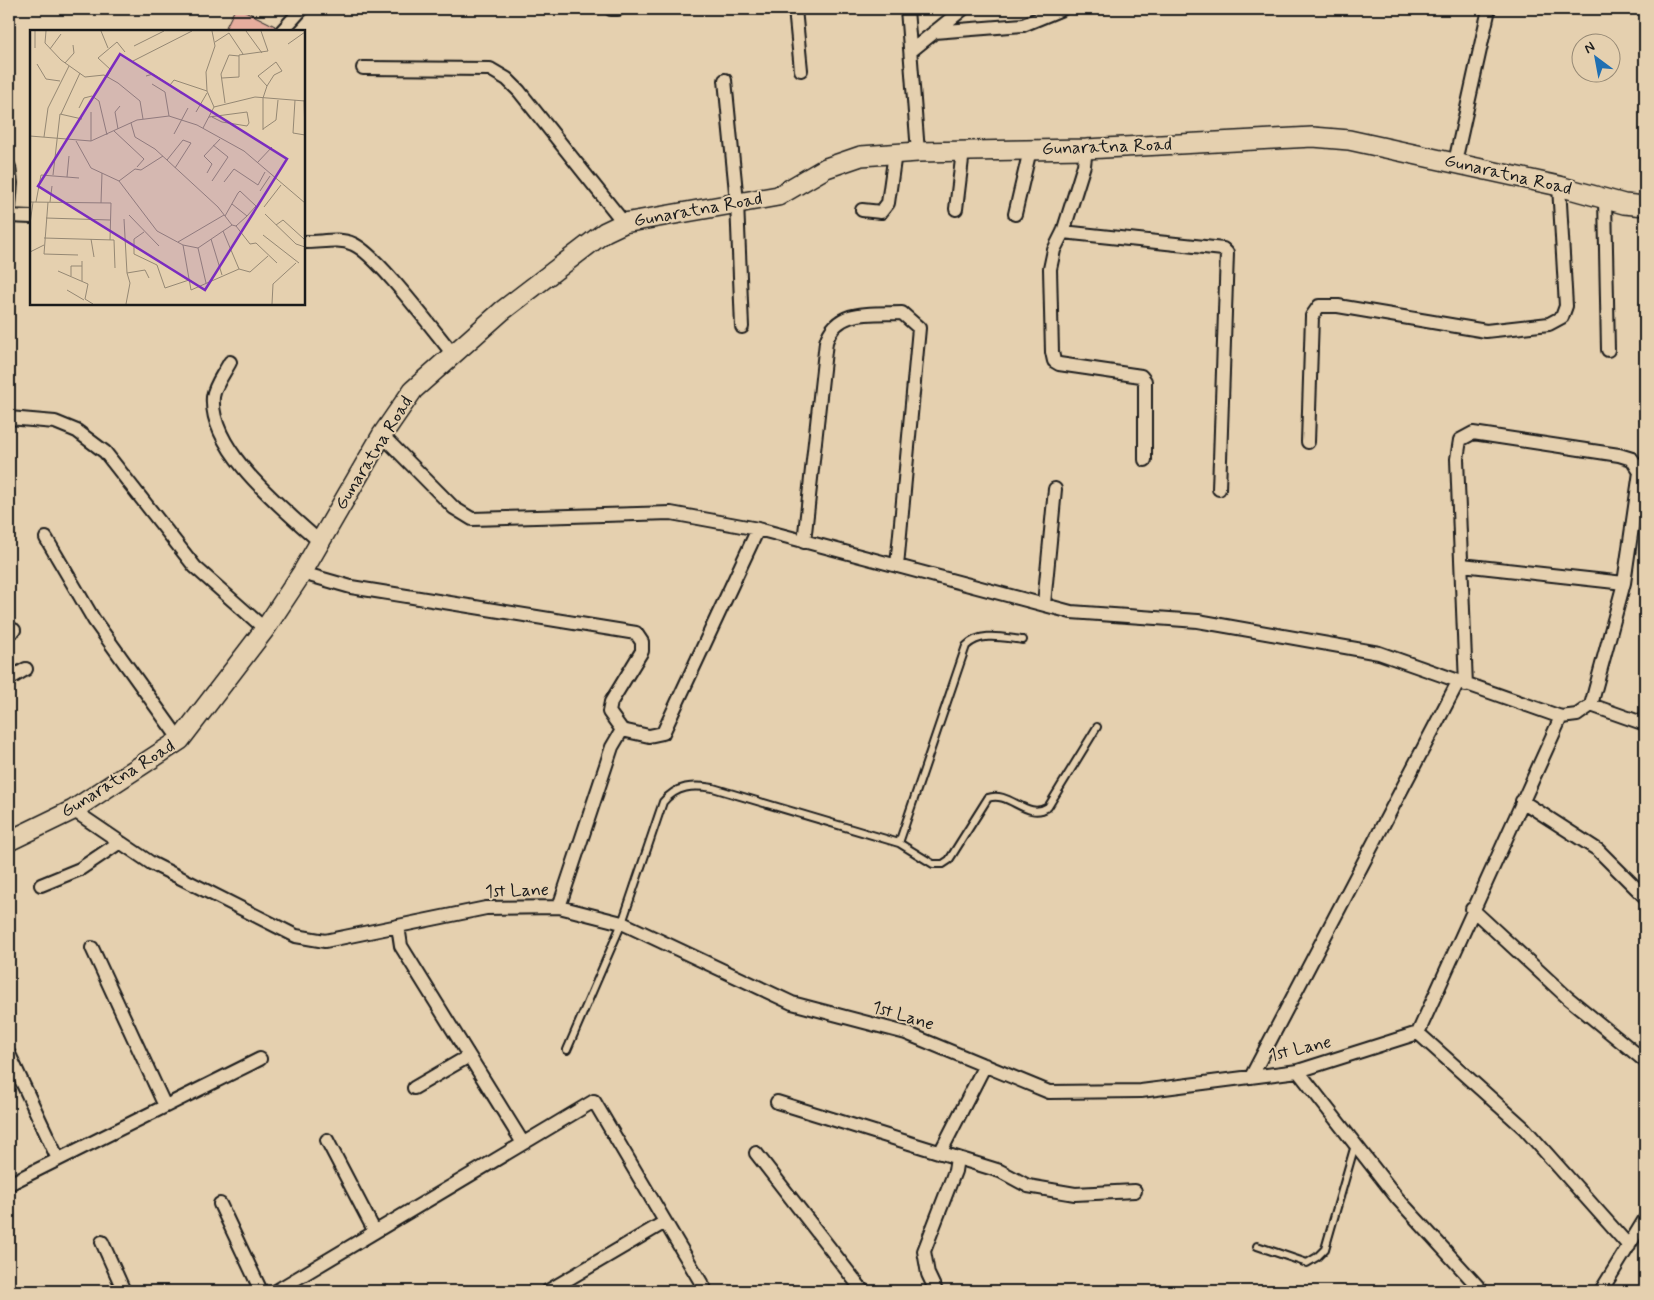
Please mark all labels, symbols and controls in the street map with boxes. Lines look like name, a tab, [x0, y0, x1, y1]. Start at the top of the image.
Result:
inset map	[30, 30, 305, 305]
north arrow	[1572, 32, 1622, 82]
text: N	[1581, 38, 1598, 58]
street label: Gunaratna Road	[1041, 133, 1173, 161]
street label: Gunaratna Road	[1442, 149, 1574, 201]
street label: Gunaratna Road	[632, 187, 764, 233]
street label: Gunaratna Road	[329, 391, 419, 515]
street label: Gunaratna Road	[56, 734, 180, 824]
street label: 1st Lane	[485, 878, 549, 904]
street label: 1st Lane	[869, 995, 937, 1037]
street label: 1st Lane	[1266, 1030, 1334, 1068]

